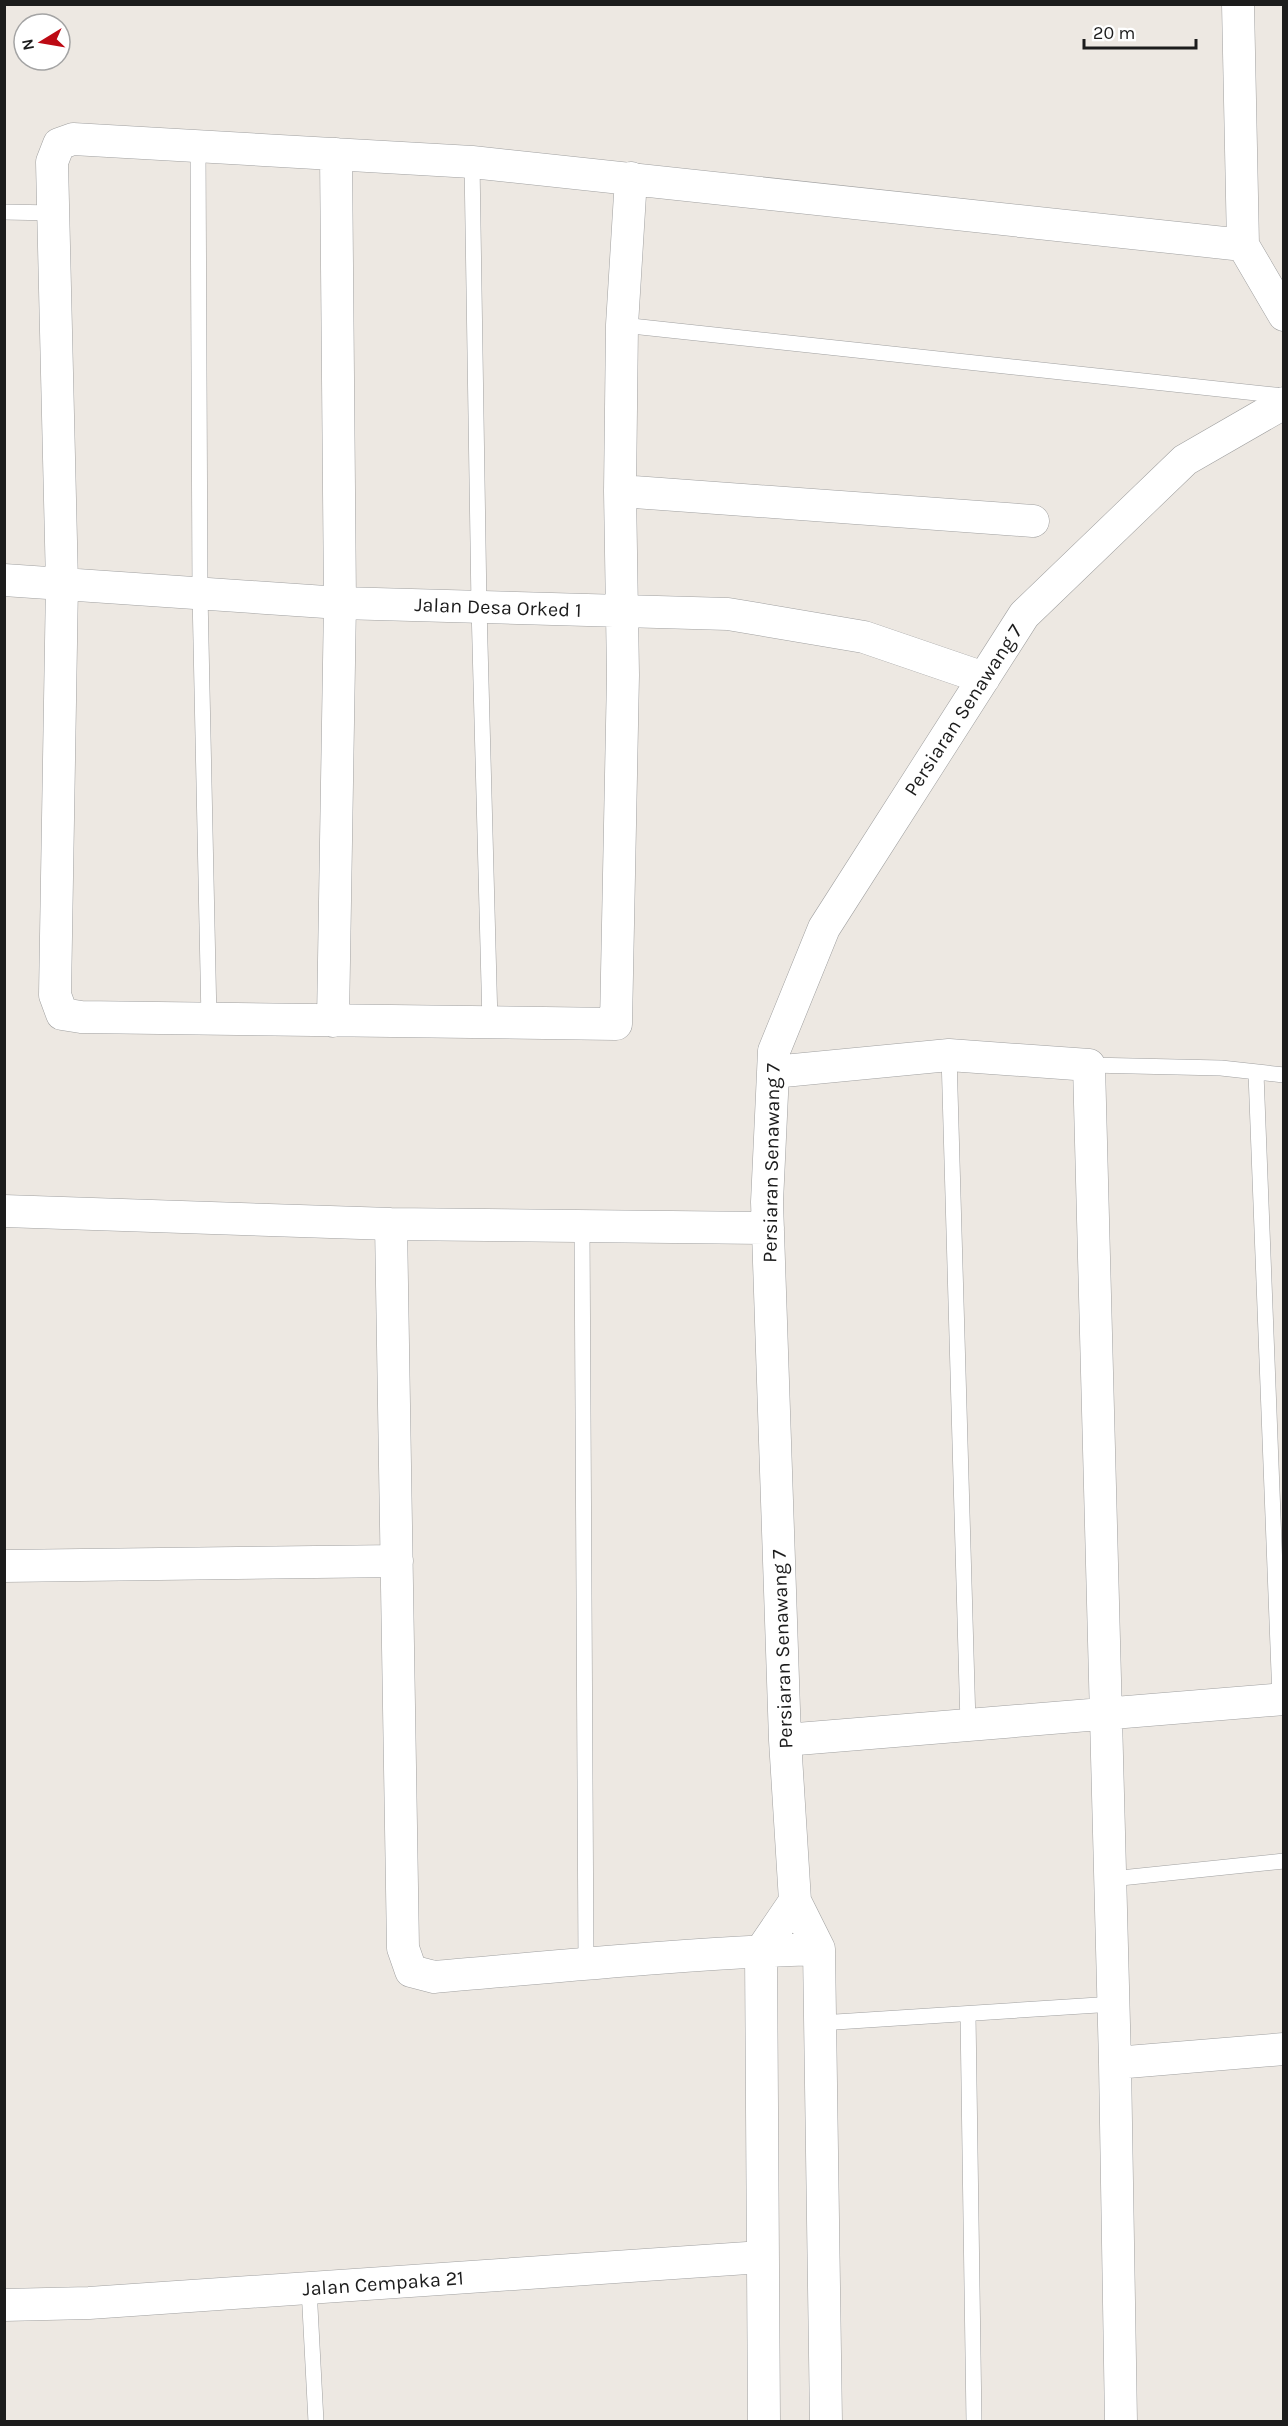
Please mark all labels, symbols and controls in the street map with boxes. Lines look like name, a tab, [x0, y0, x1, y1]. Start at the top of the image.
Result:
north arrow	[12, 12, 72, 72]
scale bar	[1084, 12, 1196, 50]
text: 20 m	[1093, 22, 1135, 44]
text: N	[17, 37, 38, 52]
street label: Jalan Desa Orked 1	[414, 593, 582, 622]
street label: Persiaran Senawang 7	[899, 620, 1028, 800]
street label: Persiaran Senawang 7	[758, 1062, 785, 1263]
street label: Persiaran Senawang 7	[768, 1548, 797, 1749]
street label: Jalan Cempaka 21	[302, 2266, 464, 2301]

